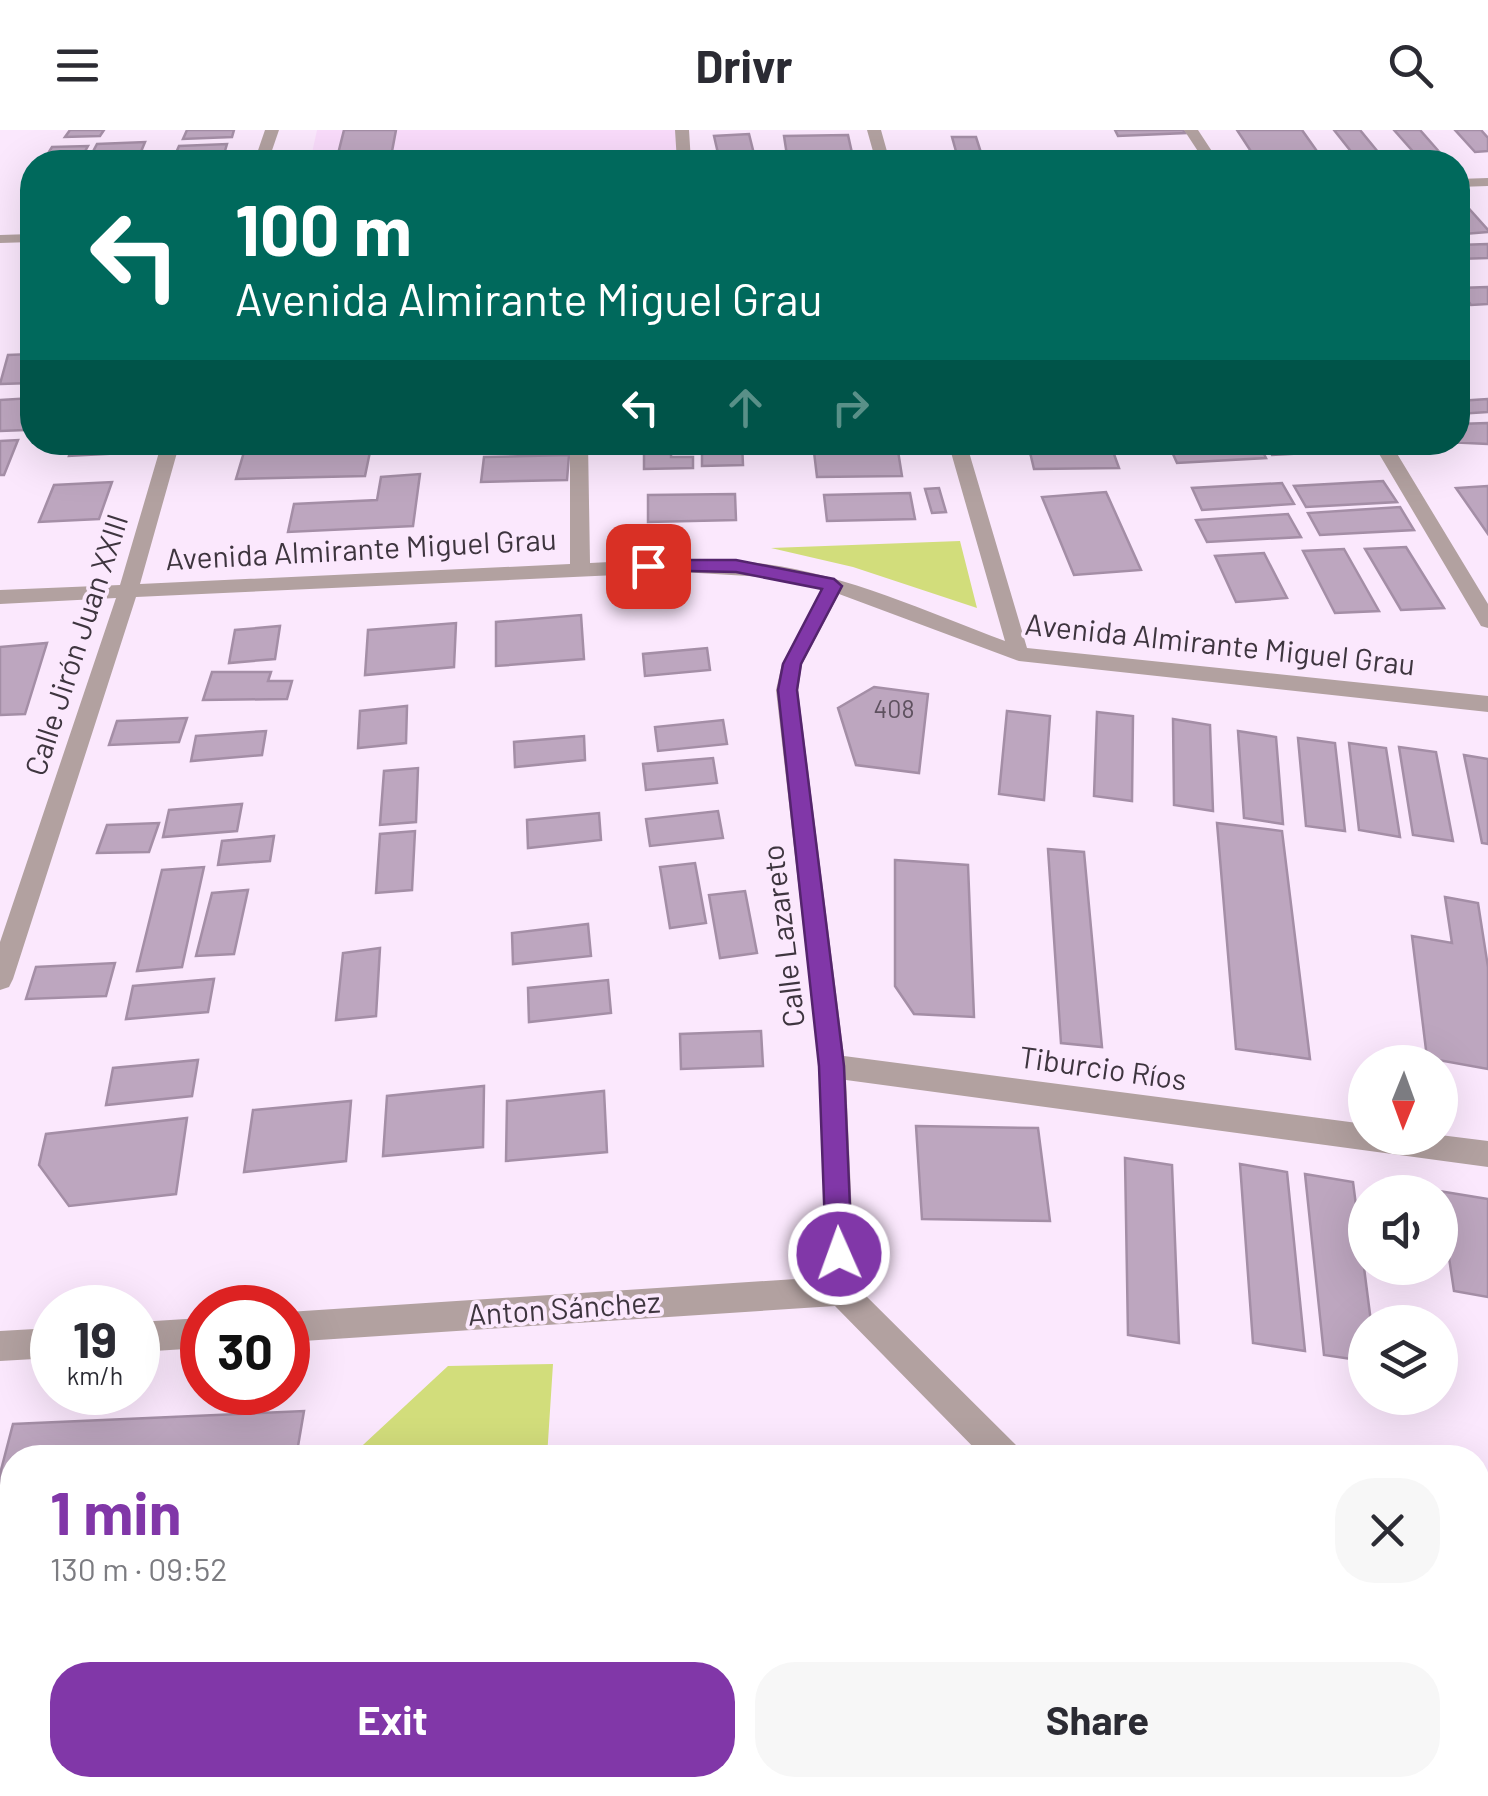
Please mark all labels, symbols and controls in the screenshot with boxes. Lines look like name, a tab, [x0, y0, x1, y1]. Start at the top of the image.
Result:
icon: menu	[50, 38, 105, 93]
text: Drivr	[695, 38, 793, 92]
icon: search	[1383, 38, 1438, 93]
text: 100 m	[235, 186, 412, 270]
icon: left	[70, 190, 200, 320]
text: Avenida Almirante Miguel Grau	[235, 271, 823, 325]
icon: left	[613, 380, 668, 435]
icon: ahead	[718, 380, 773, 435]
icon: right	[823, 380, 878, 435]
street label: Calle Jirón Juan XXIII	[16, 509, 134, 780]
street label: Avenida Almirante Miguel Grau	[164, 520, 557, 576]
pin	[606, 524, 691, 609]
icon: arrive	[621, 539, 676, 594]
street label: Avenida Almirante Miguel Grau	[1023, 605, 1417, 681]
house number: 408	[874, 693, 914, 723]
street label: Calle Lazareto	[753, 843, 811, 1030]
street label: Tiburcio Ríos	[1017, 1037, 1189, 1097]
north arrow	[1348, 1045, 1458, 1155]
map controls	[1348, 1045, 1458, 1415]
button: sound	[1348, 1175, 1458, 1285]
position arrow	[787, 1202, 891, 1306]
street label: Anton Sánchez	[466, 1282, 661, 1332]
speed limit sign: 30	[180, 1285, 310, 1415]
button: layers	[1348, 1305, 1458, 1415]
text: 19	[73, 1308, 117, 1368]
text: km/h	[67, 1360, 123, 1390]
text: 1 min	[50, 1475, 181, 1547]
button: close	[1335, 1478, 1440, 1583]
text: 130 m · 09:52	[50, 1549, 227, 1587]
button: Exit	[50, 1662, 735, 1777]
button: Share	[755, 1662, 1440, 1777]

